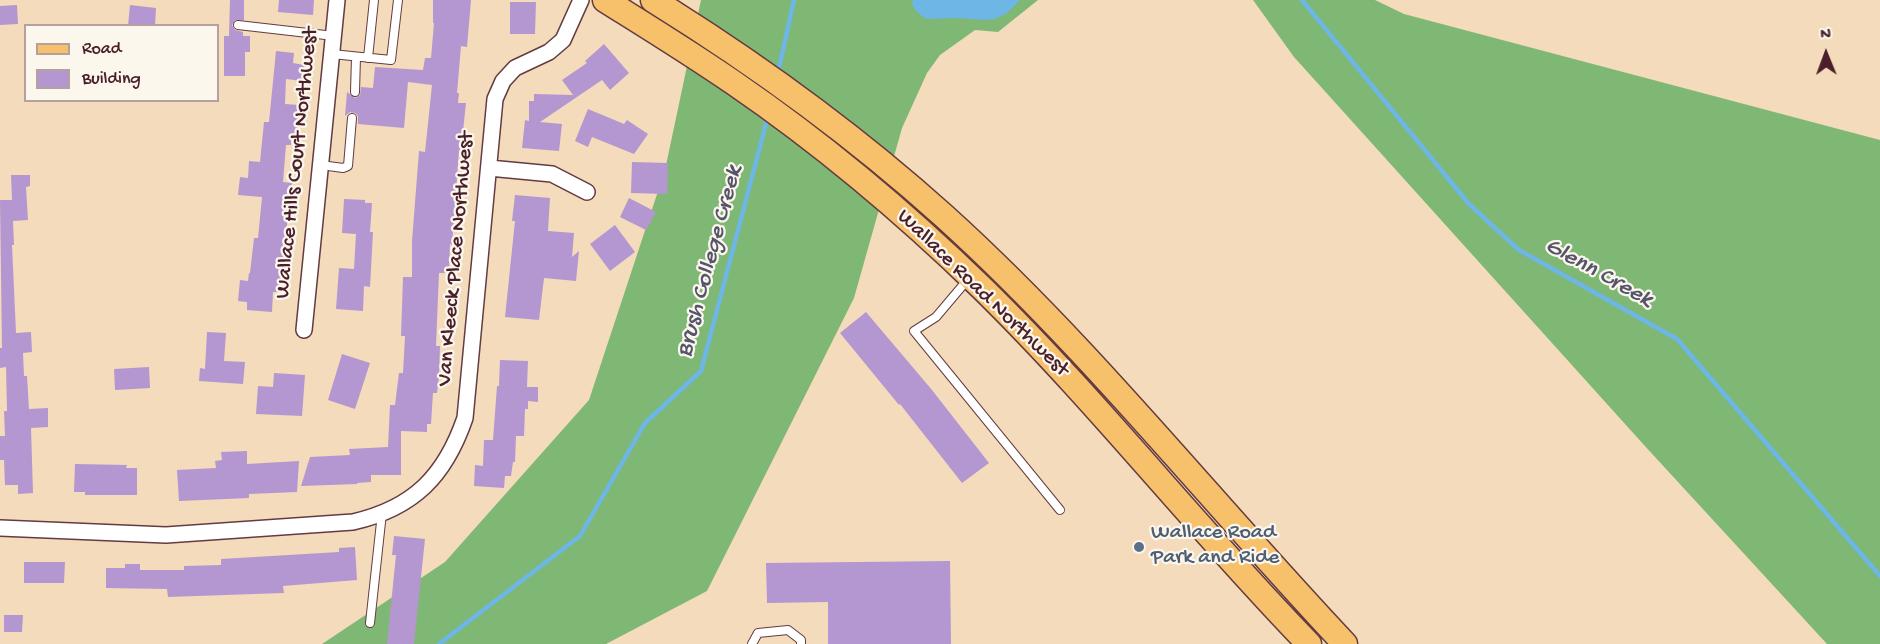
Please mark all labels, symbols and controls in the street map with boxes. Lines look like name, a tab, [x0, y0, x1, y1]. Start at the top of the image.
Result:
legend	[24, 24, 219, 102]
north arrow	[1796, 24, 1856, 84]
street label: Wallace Hills Court Northwest	[271, 26, 325, 300]
text: N	[1820, 26, 1831, 45]
text: Road	[82, 39, 121, 60]
text: Building	[82, 69, 141, 90]
street label: Van Kleeck Place Northwest	[433, 131, 481, 387]
water label: Brush College Creek	[672, 163, 750, 361]
street label: Wallace Road Northwest	[890, 205, 1074, 383]
water label: Glenn Creek	[1539, 233, 1657, 315]
place label: Wallace Road Park and Ride	[1151, 521, 1279, 572]
marker: Wallace Road Park and Ride	[1132, 540, 1146, 554]

